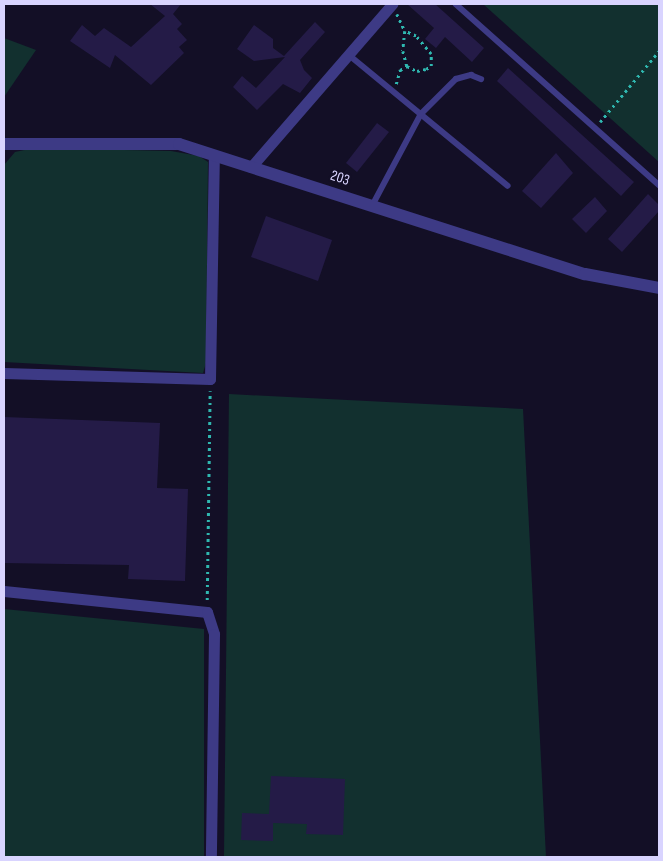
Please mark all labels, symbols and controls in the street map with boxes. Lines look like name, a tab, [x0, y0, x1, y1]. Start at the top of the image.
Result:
street label: 203	[328, 166, 352, 190]

